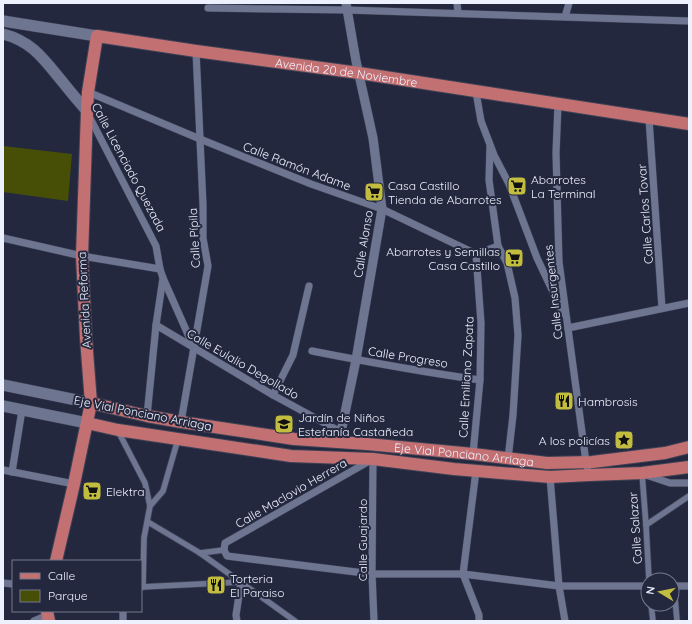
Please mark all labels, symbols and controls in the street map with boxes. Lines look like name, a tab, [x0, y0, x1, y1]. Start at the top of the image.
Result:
street label: Avenida 20 de Noviembre	[275, 54, 419, 89]
street label: Calle Licenciado Quezada	[89, 100, 169, 234]
street label: Calle Ramón Adame	[241, 139, 353, 194]
street label: Calle Carlos Tovar	[634, 163, 656, 265]
place label: Abarrotes La Terminal	[531, 172, 596, 201]
supermarket icon: Abarrotes La Terminal	[506, 175, 528, 197]
place label: Casa Castillo Tienda de Abarrotes	[388, 178, 502, 207]
supermarket icon: Casa Castillo Tienda de Abarrotes	[363, 181, 385, 203]
street label: Calle Pípila	[185, 208, 203, 268]
street label: Calle Alonso	[350, 209, 376, 279]
place label: Abarrotes y Semillas Casa Castillo	[386, 244, 500, 273]
street label: Calle Insurgentes	[541, 244, 565, 340]
supermarket icon: Abarrotes y Semillas Casa Castillo	[503, 247, 525, 269]
street label: Avenida Reforma	[74, 251, 94, 349]
street label: Calle Emiliano Zapata	[455, 316, 477, 438]
street label: Calle Eulalio Degollado	[184, 326, 302, 402]
street label: Calle Progreso	[367, 343, 449, 371]
restaurant icon: Hambrosis	[553, 390, 575, 412]
street label: Eje Vial Ponciano Arriaga	[73, 392, 213, 434]
place label: Hambrosis	[578, 394, 638, 409]
place label: Jardín de Niños Estefanía Castañeda	[298, 410, 413, 439]
school or university icon: Jardín de Niños Estefanía Castañeda	[273, 413, 295, 435]
place icon: A los policías	[613, 429, 635, 451]
place label: A los policías	[539, 433, 610, 448]
street label: Eje Vial Ponciano Arriaga	[394, 439, 535, 469]
street label: Calle Maclovio Herrera	[233, 455, 349, 531]
supermarket icon: Elektra	[81, 480, 103, 502]
place label: Elektra	[106, 484, 144, 499]
street label: Calle Salazar	[625, 491, 645, 565]
street label: Calle Guajardo	[355, 499, 370, 581]
legend	[12, 560, 142, 612]
text: Calle	[48, 568, 76, 583]
place label: Torteria El Paraiso	[230, 571, 284, 600]
north arrow	[640, 572, 680, 612]
restaurant icon: Torteria El Paraiso	[205, 574, 227, 596]
text: N	[643, 585, 658, 595]
text: Parque	[48, 588, 88, 603]

